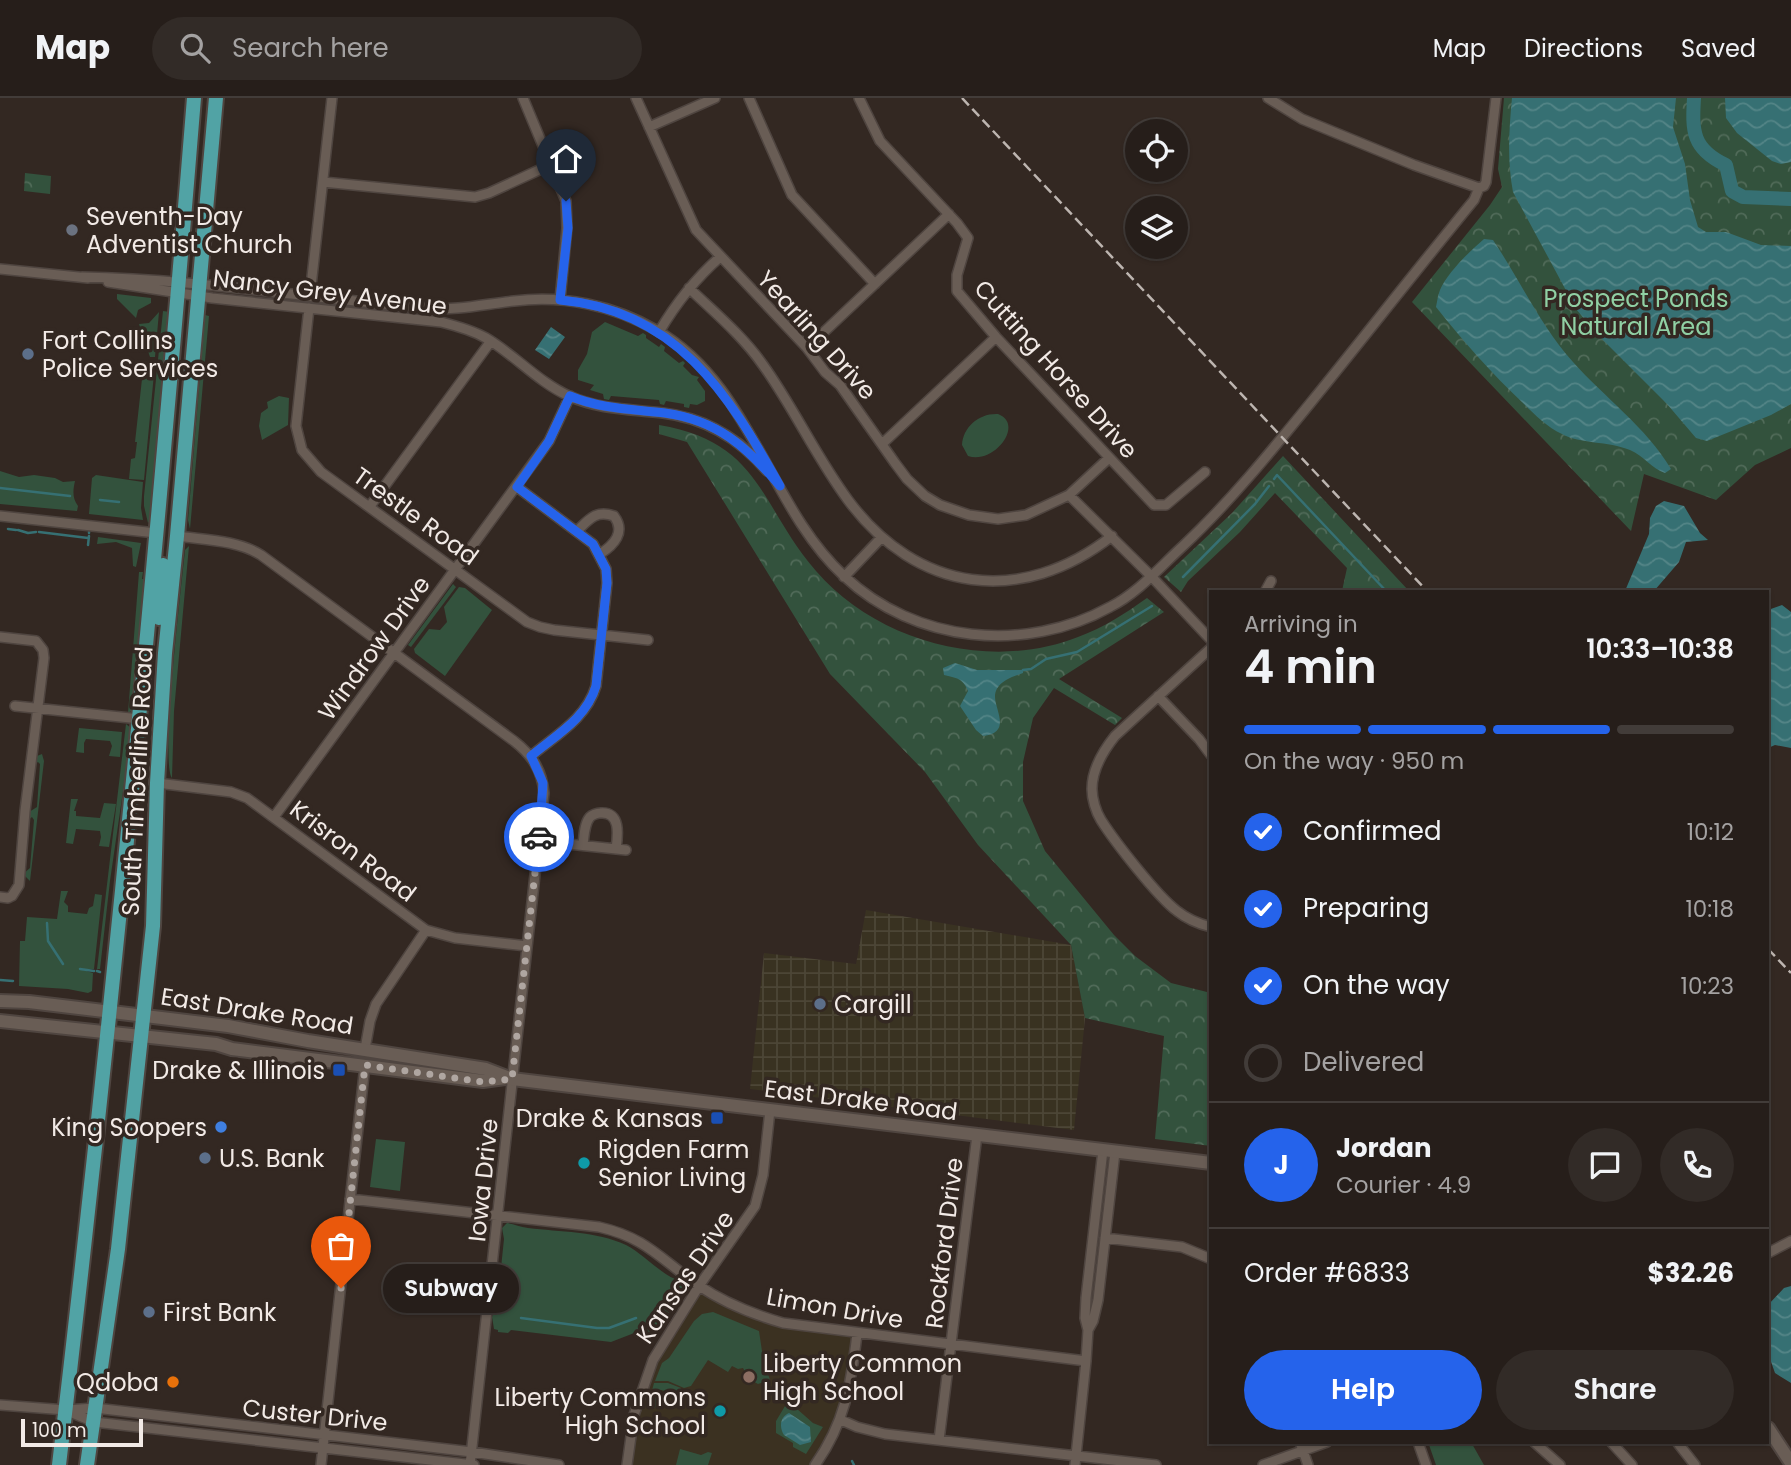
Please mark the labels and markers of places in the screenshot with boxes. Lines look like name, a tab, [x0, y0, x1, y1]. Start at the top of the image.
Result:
pin	[536, 129, 596, 201]
place label: Seventh-Day Adventist Church	[86, 200, 293, 261]
marker: Seventh-Day Adventist Church	[64, 222, 80, 238]
place label: Fort Collins Police Services	[42, 324, 218, 385]
marker: Fort Collins Police Services	[20, 346, 36, 362]
place label: Cargill	[834, 988, 912, 1021]
marker: Cargill	[812, 996, 828, 1012]
place label: Drake & Illinois	[152, 1054, 325, 1087]
marker: Drake & Illinois	[331, 1062, 347, 1078]
place label: Drake & Kansas	[516, 1102, 703, 1135]
marker: Drake & Kansas	[709, 1110, 725, 1126]
place label: King Soopers	[51, 1111, 207, 1144]
marker: King Soopers	[213, 1119, 229, 1135]
place label: Rigden Farm Senior Living	[598, 1133, 750, 1194]
place label: U.S. Bank	[219, 1142, 325, 1175]
marker: U.S. Bank	[197, 1150, 213, 1166]
marker: Rigden Farm Senior Living	[576, 1155, 592, 1171]
pin	[311, 1216, 371, 1288]
callout: Subway	[383, 1264, 520, 1312]
place label: First Bank	[163, 1296, 277, 1329]
marker: First Bank	[141, 1304, 157, 1320]
place label: Liberty Common High School	[763, 1347, 962, 1408]
place label: Qdoba	[76, 1366, 159, 1399]
marker: Liberty Common High School	[741, 1369, 757, 1385]
marker: Qdoba	[165, 1374, 181, 1390]
place label: Liberty Commons High School	[494, 1381, 706, 1442]
marker: Liberty Commons High School	[712, 1403, 728, 1419]

